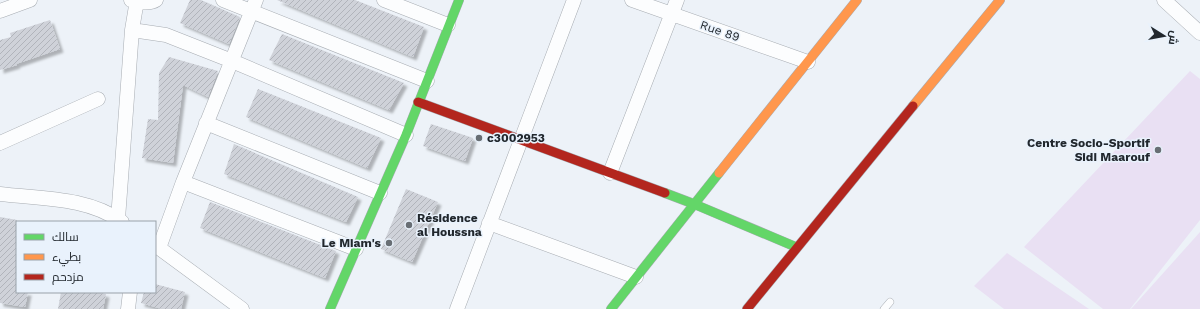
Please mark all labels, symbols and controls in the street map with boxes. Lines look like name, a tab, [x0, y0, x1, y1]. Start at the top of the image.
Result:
north arrow	[1144, 16, 1184, 56]
street label: Rue 89	[698, 18, 742, 44]
text: ش	[1166, 30, 1181, 46]
place label: c3002953	[487, 131, 545, 145]
marker: c3002953	[474, 133, 484, 143]
place label: Centre Socio-Sportif Sidi Maarouf	[1027, 136, 1150, 164]
marker: Centre Socio-Sportif Sidi Maarouf	[1153, 145, 1163, 155]
place label: Résidence al Houssna	[417, 211, 482, 239]
marker: Résidence al Houssna	[404, 220, 414, 230]
legend	[16, 221, 156, 293]
text: سالك	[52, 230, 79, 244]
place label: Le Miam's	[322, 236, 382, 250]
marker: Le Miam's	[384, 238, 394, 248]
text: بطيء	[52, 250, 81, 267]
text: مزدحم	[52, 270, 84, 285]

